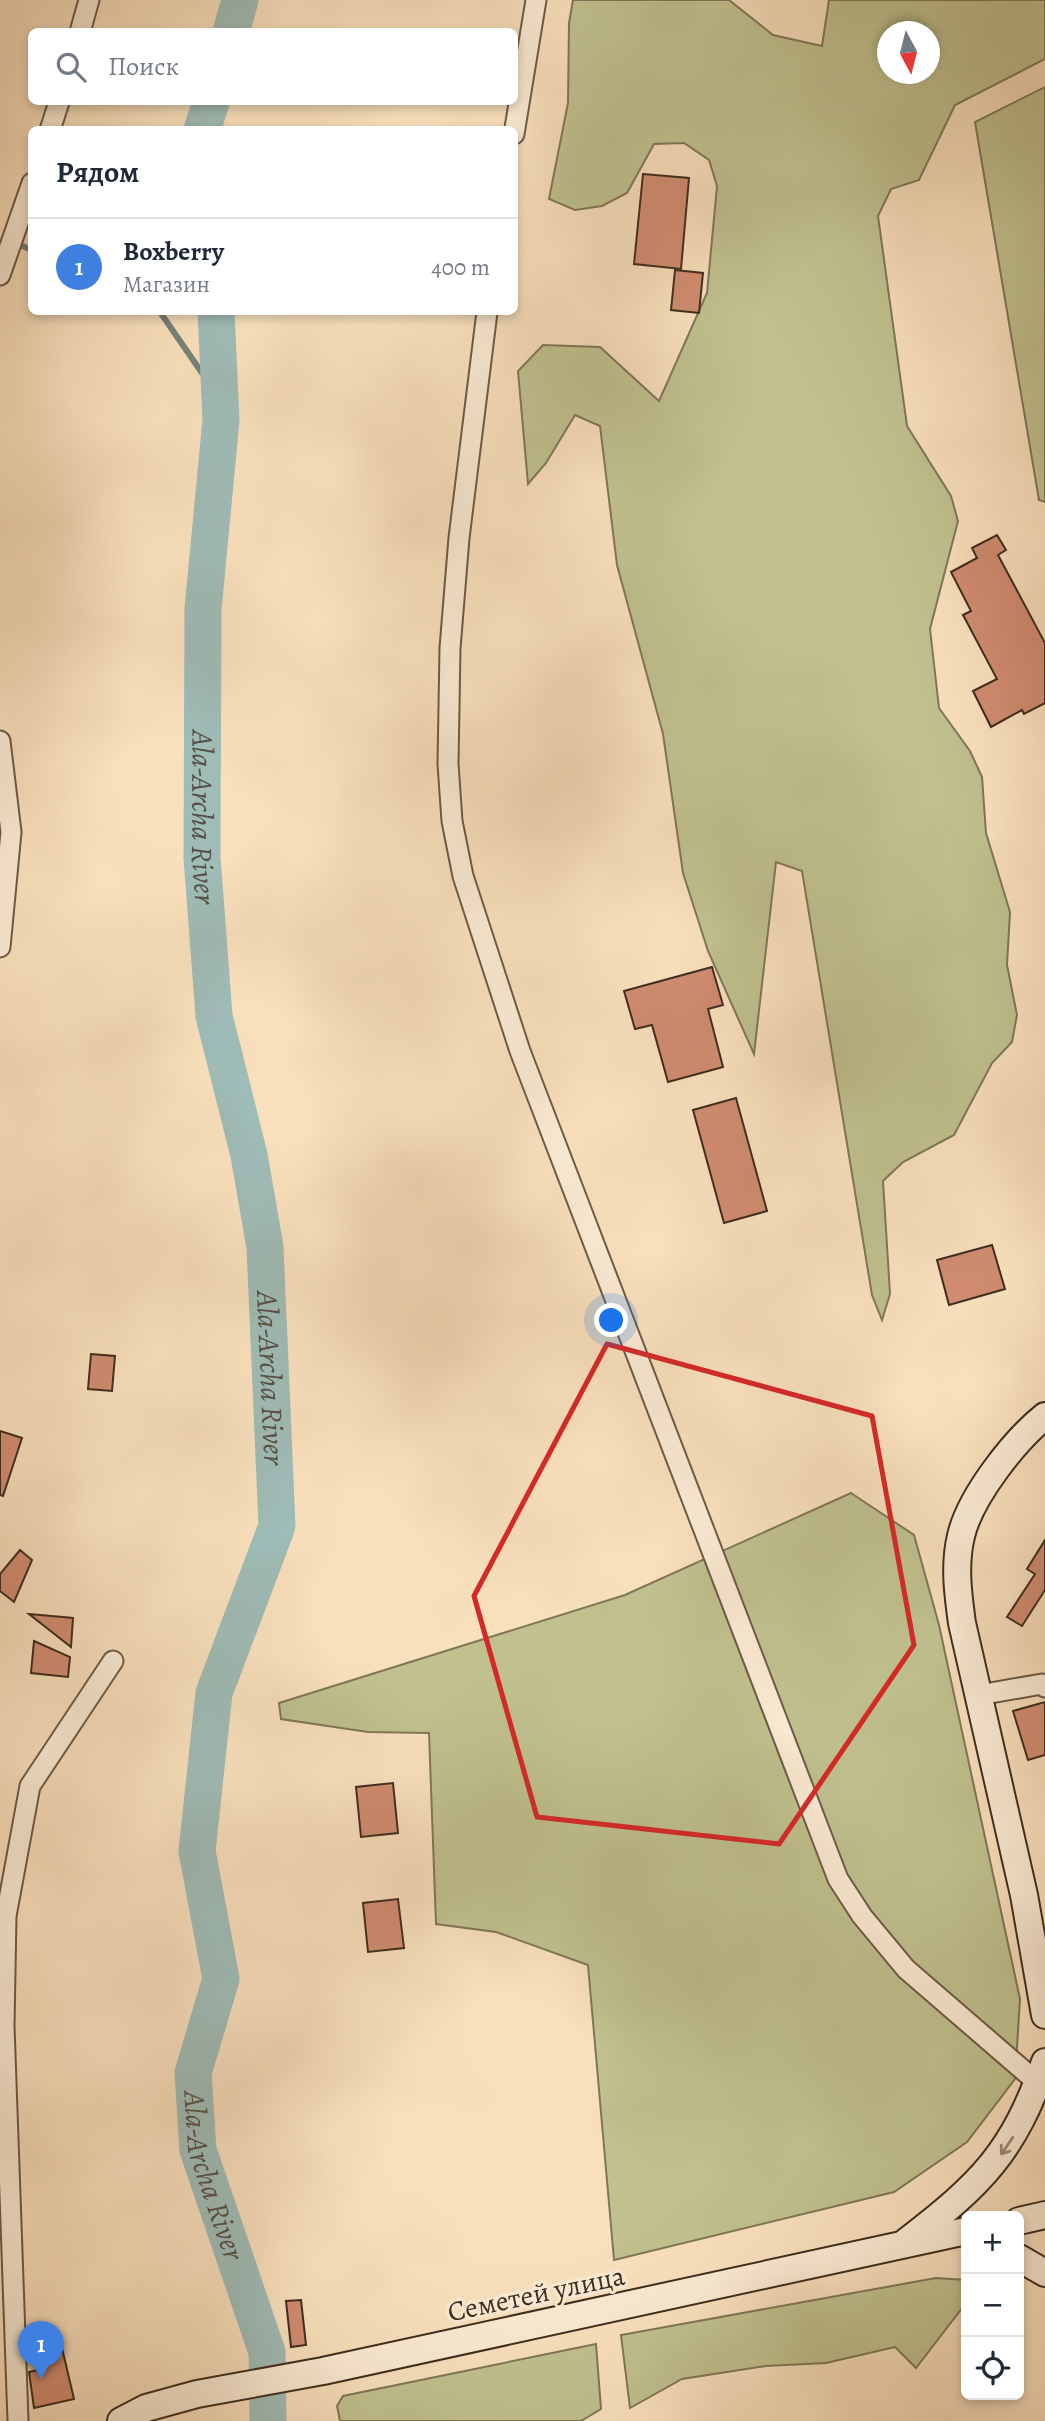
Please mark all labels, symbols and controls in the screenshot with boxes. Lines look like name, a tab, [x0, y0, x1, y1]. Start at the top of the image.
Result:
north arrow	[877, 21, 940, 84]
search box	[28, 28, 518, 105]
icon: search	[52, 48, 90, 86]
text: Поиск	[108, 49, 179, 84]
text: Рядом	[56, 152, 139, 192]
text: Boxberry	[123, 234, 224, 269]
text: 1	[75, 252, 83, 283]
text: 400 m	[431, 252, 490, 283]
text: Магазин	[123, 269, 210, 300]
water label: Ala-Archa River	[182, 728, 226, 907]
water label: Ala-Archa River	[247, 1288, 294, 1467]
your location	[594, 1303, 628, 1337]
water label: Ala-Archa River	[174, 2088, 255, 2267]
one-way arrow	[1000, 2136, 1014, 2155]
map controls	[961, 2211, 1024, 2400]
button: +	[961, 2211, 1024, 2274]
street label: Семетей улица	[444, 2257, 628, 2331]
button: −	[961, 2274, 1024, 2337]
pin: 1	[18, 2321, 64, 2379]
button: locate	[961, 2337, 1024, 2400]

